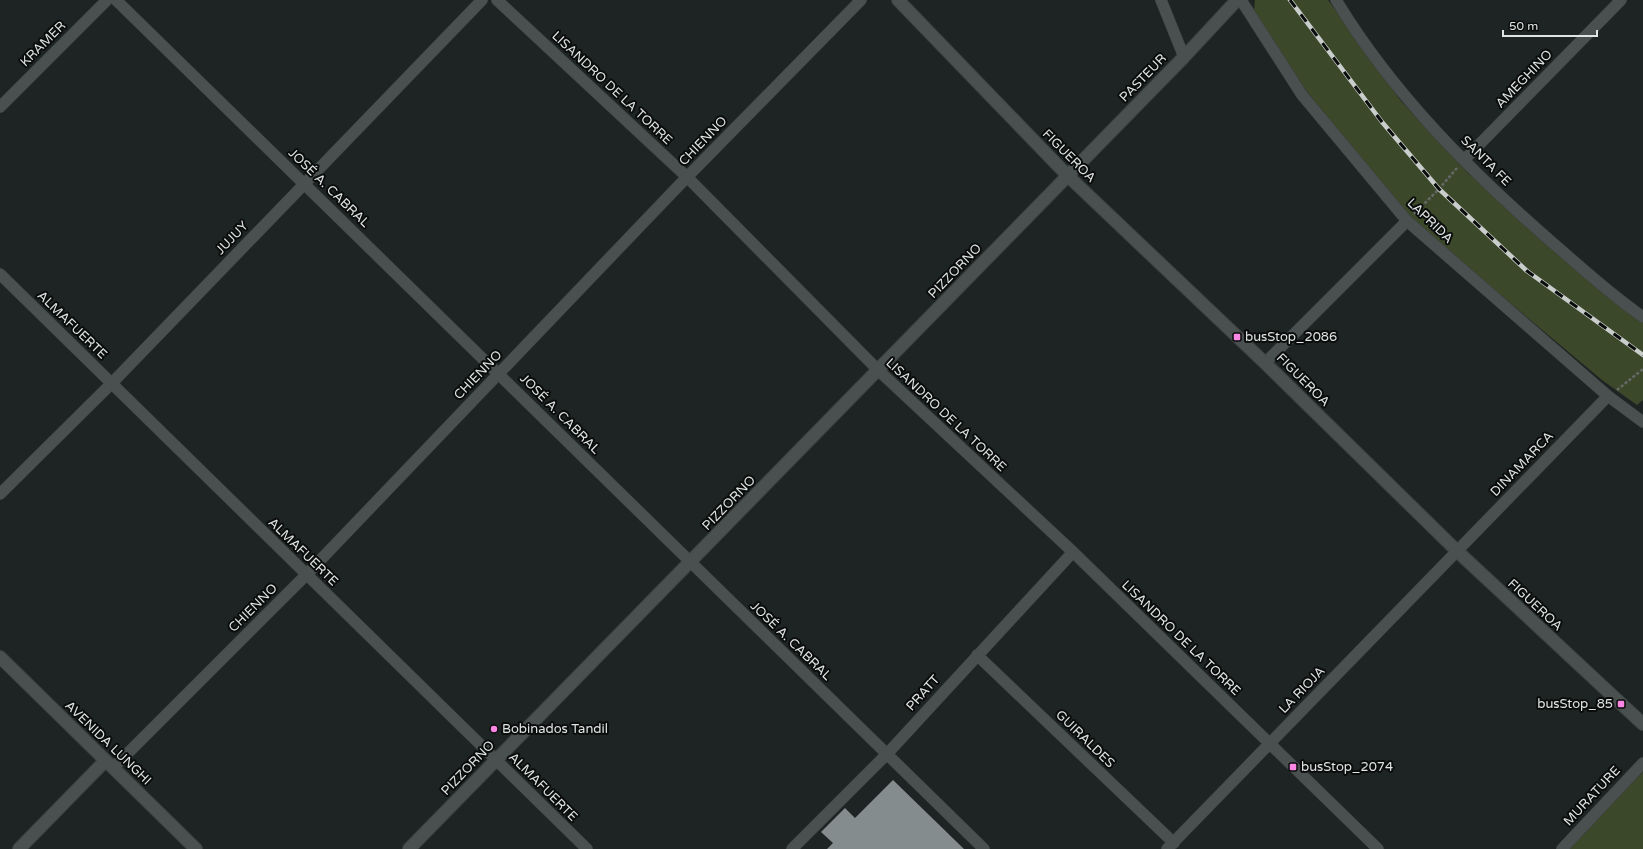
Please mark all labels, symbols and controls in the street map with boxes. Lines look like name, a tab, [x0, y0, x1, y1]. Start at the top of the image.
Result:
scale bar	[1503, 12, 1597, 38]
street label: KRAMER	[17, 18, 69, 70]
text: 50 m	[1509, 19, 1538, 33]
street label: LISANDRO DE LA TORRE	[548, 28, 676, 148]
street label: AMEGHINO	[1492, 47, 1556, 111]
street label: PASTEUR	[1116, 51, 1170, 105]
street label: CHIENNO	[676, 113, 730, 169]
street label: FIGUEROA	[1039, 126, 1099, 186]
street label: SANTA FE	[1458, 133, 1514, 189]
street label: JOSÉ A. CABRAL	[285, 145, 373, 231]
street label: LAPRIDA	[1404, 195, 1457, 247]
street label: JUJUY	[212, 218, 252, 258]
street label: PIZZORNO	[925, 240, 985, 302]
street label: ALMAFUERTE	[34, 288, 110, 362]
place label: busStop_2086	[1245, 329, 1337, 345]
marker: busStop_2086	[1232, 332, 1242, 342]
street label: CHIENNO	[451, 347, 505, 403]
street label: FIGUEROA	[1273, 350, 1333, 410]
street label: LISANDRO DE LA TORRE	[882, 355, 1010, 475]
street label: JOSÉ A. CABRAL	[517, 371, 604, 458]
street label: DINAMARCA	[1487, 428, 1557, 500]
street label: PIZZORNO	[699, 472, 759, 534]
street label: ALMAFUERTE	[265, 515, 341, 589]
street label: FIGUEROA	[1504, 576, 1566, 635]
street label: LISANDRO DE LA TORRE	[1118, 577, 1244, 699]
street label: CHIENNO	[225, 580, 281, 636]
street label: JOSÉ A. CABRAL	[747, 598, 835, 684]
street label: LA RIOJA	[1276, 663, 1329, 717]
street label: PRATT	[903, 672, 943, 714]
place label: busStop_85	[1537, 696, 1613, 712]
street label: AVENIDA LUNGHI	[61, 698, 155, 788]
marker: busStop_85	[1616, 699, 1626, 709]
street label: GUIRALDES	[1052, 707, 1118, 771]
place label: Bobinados Tandil	[502, 721, 608, 737]
marker: Bobinados Tandil	[489, 724, 499, 734]
street label: PIZZORNO	[438, 737, 498, 799]
street label: ALMAFUERTE	[505, 749, 581, 825]
place label: busStop_2074	[1301, 759, 1393, 775]
marker: busStop_2074	[1288, 762, 1298, 772]
street label: MURATURE	[1560, 763, 1624, 829]

